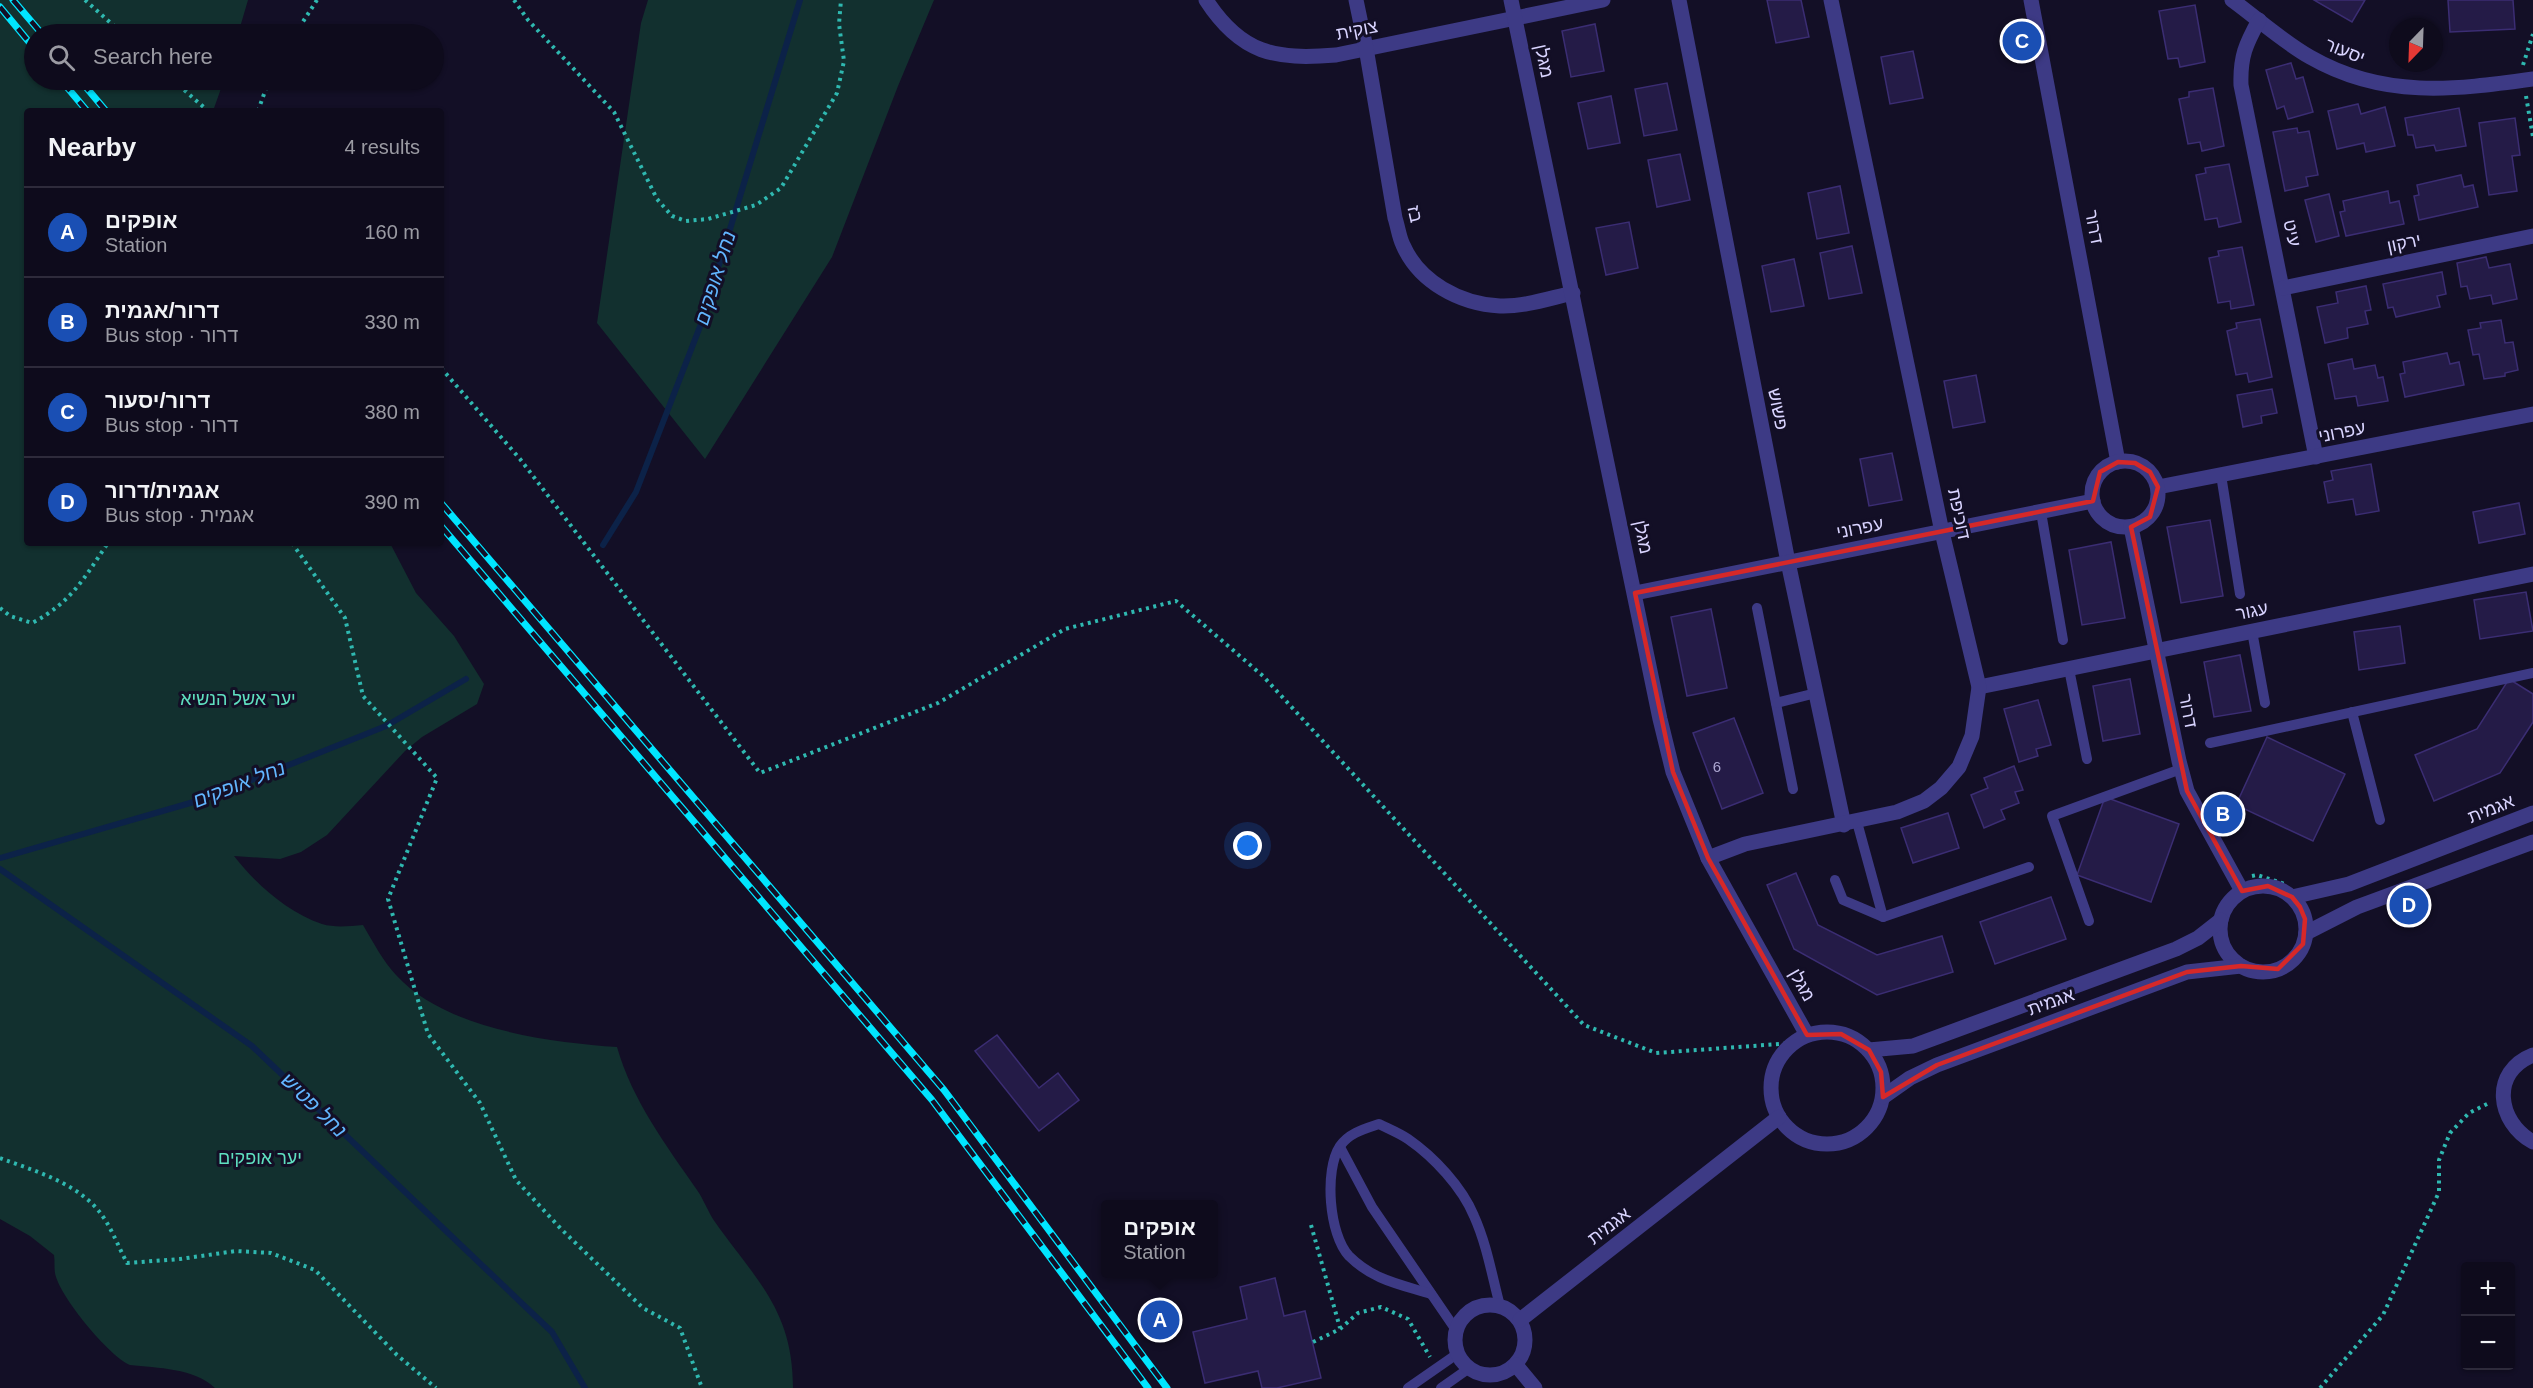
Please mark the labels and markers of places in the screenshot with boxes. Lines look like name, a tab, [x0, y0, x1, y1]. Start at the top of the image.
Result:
pin: C	[2002, 18, 2042, 63]
pin: B	[2204, 792, 2242, 836]
pin: D	[2390, 882, 2428, 928]
pin: A	[1140, 1298, 1180, 1342]

